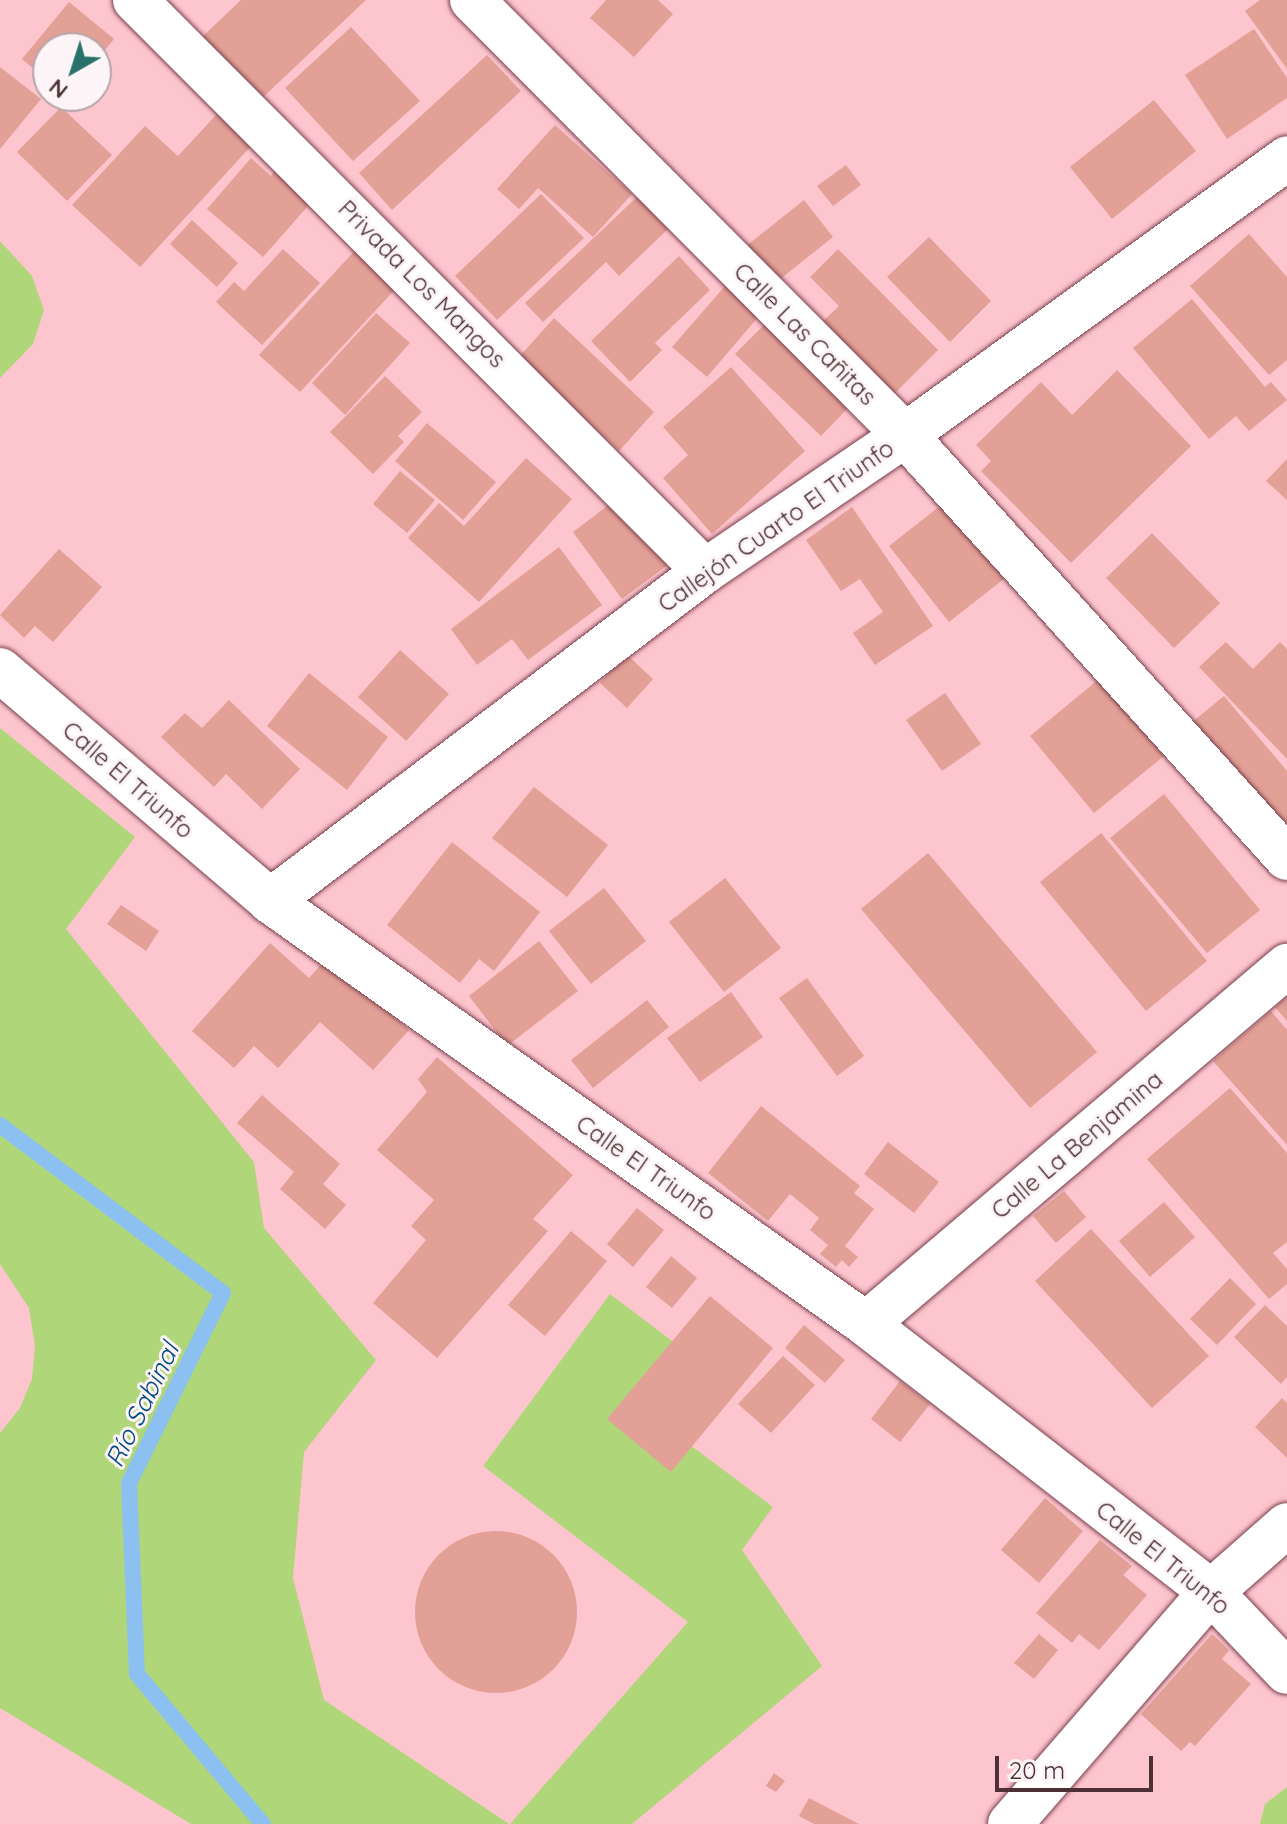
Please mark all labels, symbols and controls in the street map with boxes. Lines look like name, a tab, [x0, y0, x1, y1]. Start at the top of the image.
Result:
north arrow	[32, 32, 112, 112]
text: N	[43, 73, 73, 105]
street label: Privada Los Mangos	[332, 194, 512, 374]
street label: Calle Las Cañitas	[728, 257, 882, 411]
street label: Callejón Cuarto El Triunfo	[653, 434, 899, 618]
street label: Calle El Triunfo	[57, 715, 199, 845]
street label: Calle La Benjamina	[986, 1065, 1168, 1225]
street label: Calle El Triunfo	[571, 1109, 721, 1227]
water label: Río Sabinal	[99, 1338, 185, 1472]
street label: Calle El Triunfo	[1090, 1495, 1236, 1621]
scale bar	[999, 1740, 1157, 1790]
text: 20 m	[1009, 1755, 1065, 1785]

